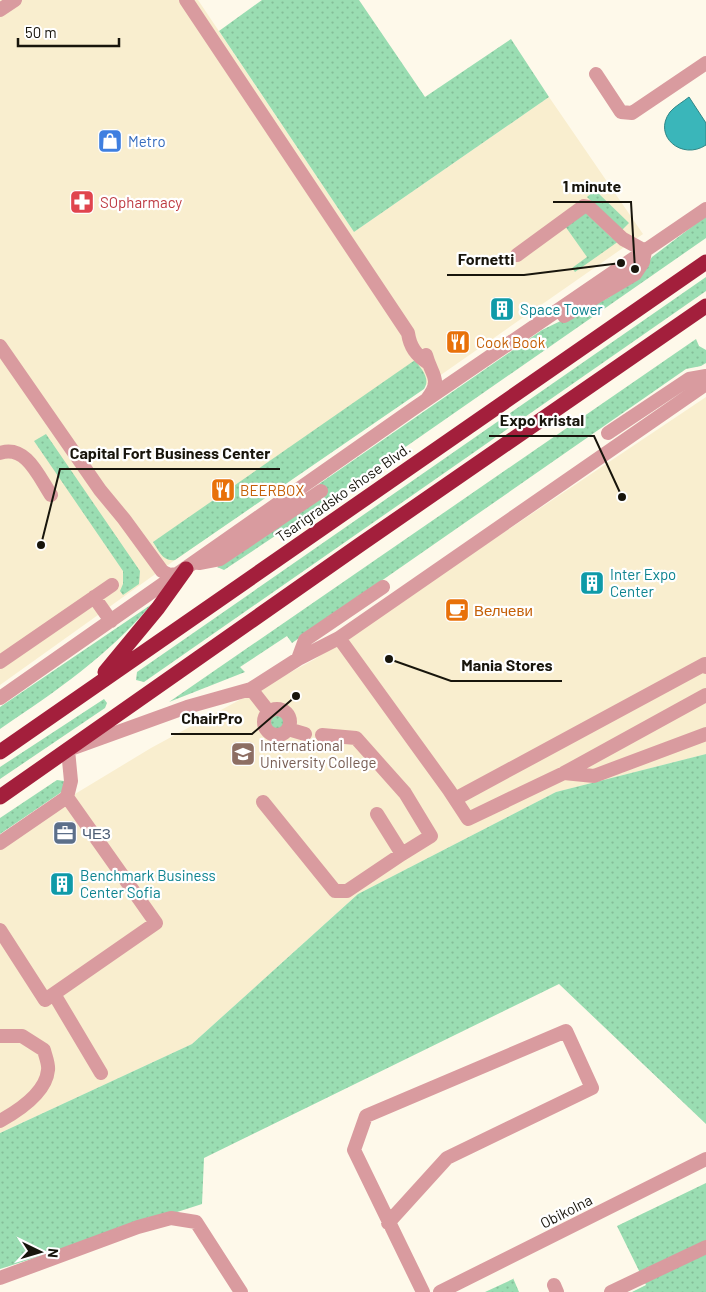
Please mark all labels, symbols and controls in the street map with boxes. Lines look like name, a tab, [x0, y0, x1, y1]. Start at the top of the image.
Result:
scale bar	[18, 15, 119, 47]
text: 50 m	[25, 23, 57, 41]
shop icon: Metro	[97, 128, 123, 154]
place label: Metro	[128, 132, 166, 150]
callout: 1 minute	[553, 171, 631, 202]
text: 1 minute	[563, 176, 622, 195]
pharmacy icon: SOpharmacy	[69, 189, 95, 215]
place label: SOpharmacy	[100, 193, 182, 211]
callout: Fornetti	[447, 244, 524, 275]
text: Fornetti	[458, 249, 514, 268]
building icon: Space Tower	[489, 296, 515, 322]
place label: Space Tower	[520, 300, 603, 318]
restaurant icon: Cook Book	[445, 329, 471, 355]
place label: Cook Book	[476, 333, 546, 351]
callout: Expo kristal	[489, 405, 594, 436]
text: Expo kristal	[500, 410, 584, 429]
callout: Capital Fort Business Center	[60, 438, 280, 469]
street label: Tsarigradsko shose Blvd.	[272, 439, 414, 545]
text: Capital Fort Business Center	[70, 443, 270, 462]
restaurant icon: BEERBOX	[210, 477, 236, 503]
place label: BEERBOX	[240, 481, 304, 499]
place label: Inter Expo Center	[610, 565, 676, 600]
building icon: Inter Expo Center	[579, 570, 605, 596]
cafe icon: Велчеви	[444, 597, 470, 623]
place label: Велчеви	[474, 601, 533, 619]
callout: Mania Stores	[451, 650, 562, 681]
text: Mania Stores	[461, 655, 553, 674]
callout: ChairPro	[171, 703, 252, 734]
text: ChairPro	[181, 708, 243, 727]
place label: International University College	[260, 736, 377, 771]
school or university icon: International University College	[230, 741, 256, 767]
office icon: ЧЕЗ	[52, 820, 78, 846]
place label: ЧЕЗ	[82, 824, 111, 842]
place label: Benchmark Business Center Sofia	[80, 866, 216, 901]
building icon: Benchmark Business Center Sofia	[49, 871, 75, 897]
street label: Obikolna	[537, 1190, 595, 1232]
north arrow	[15, 1227, 65, 1277]
text: N	[45, 1248, 62, 1259]

